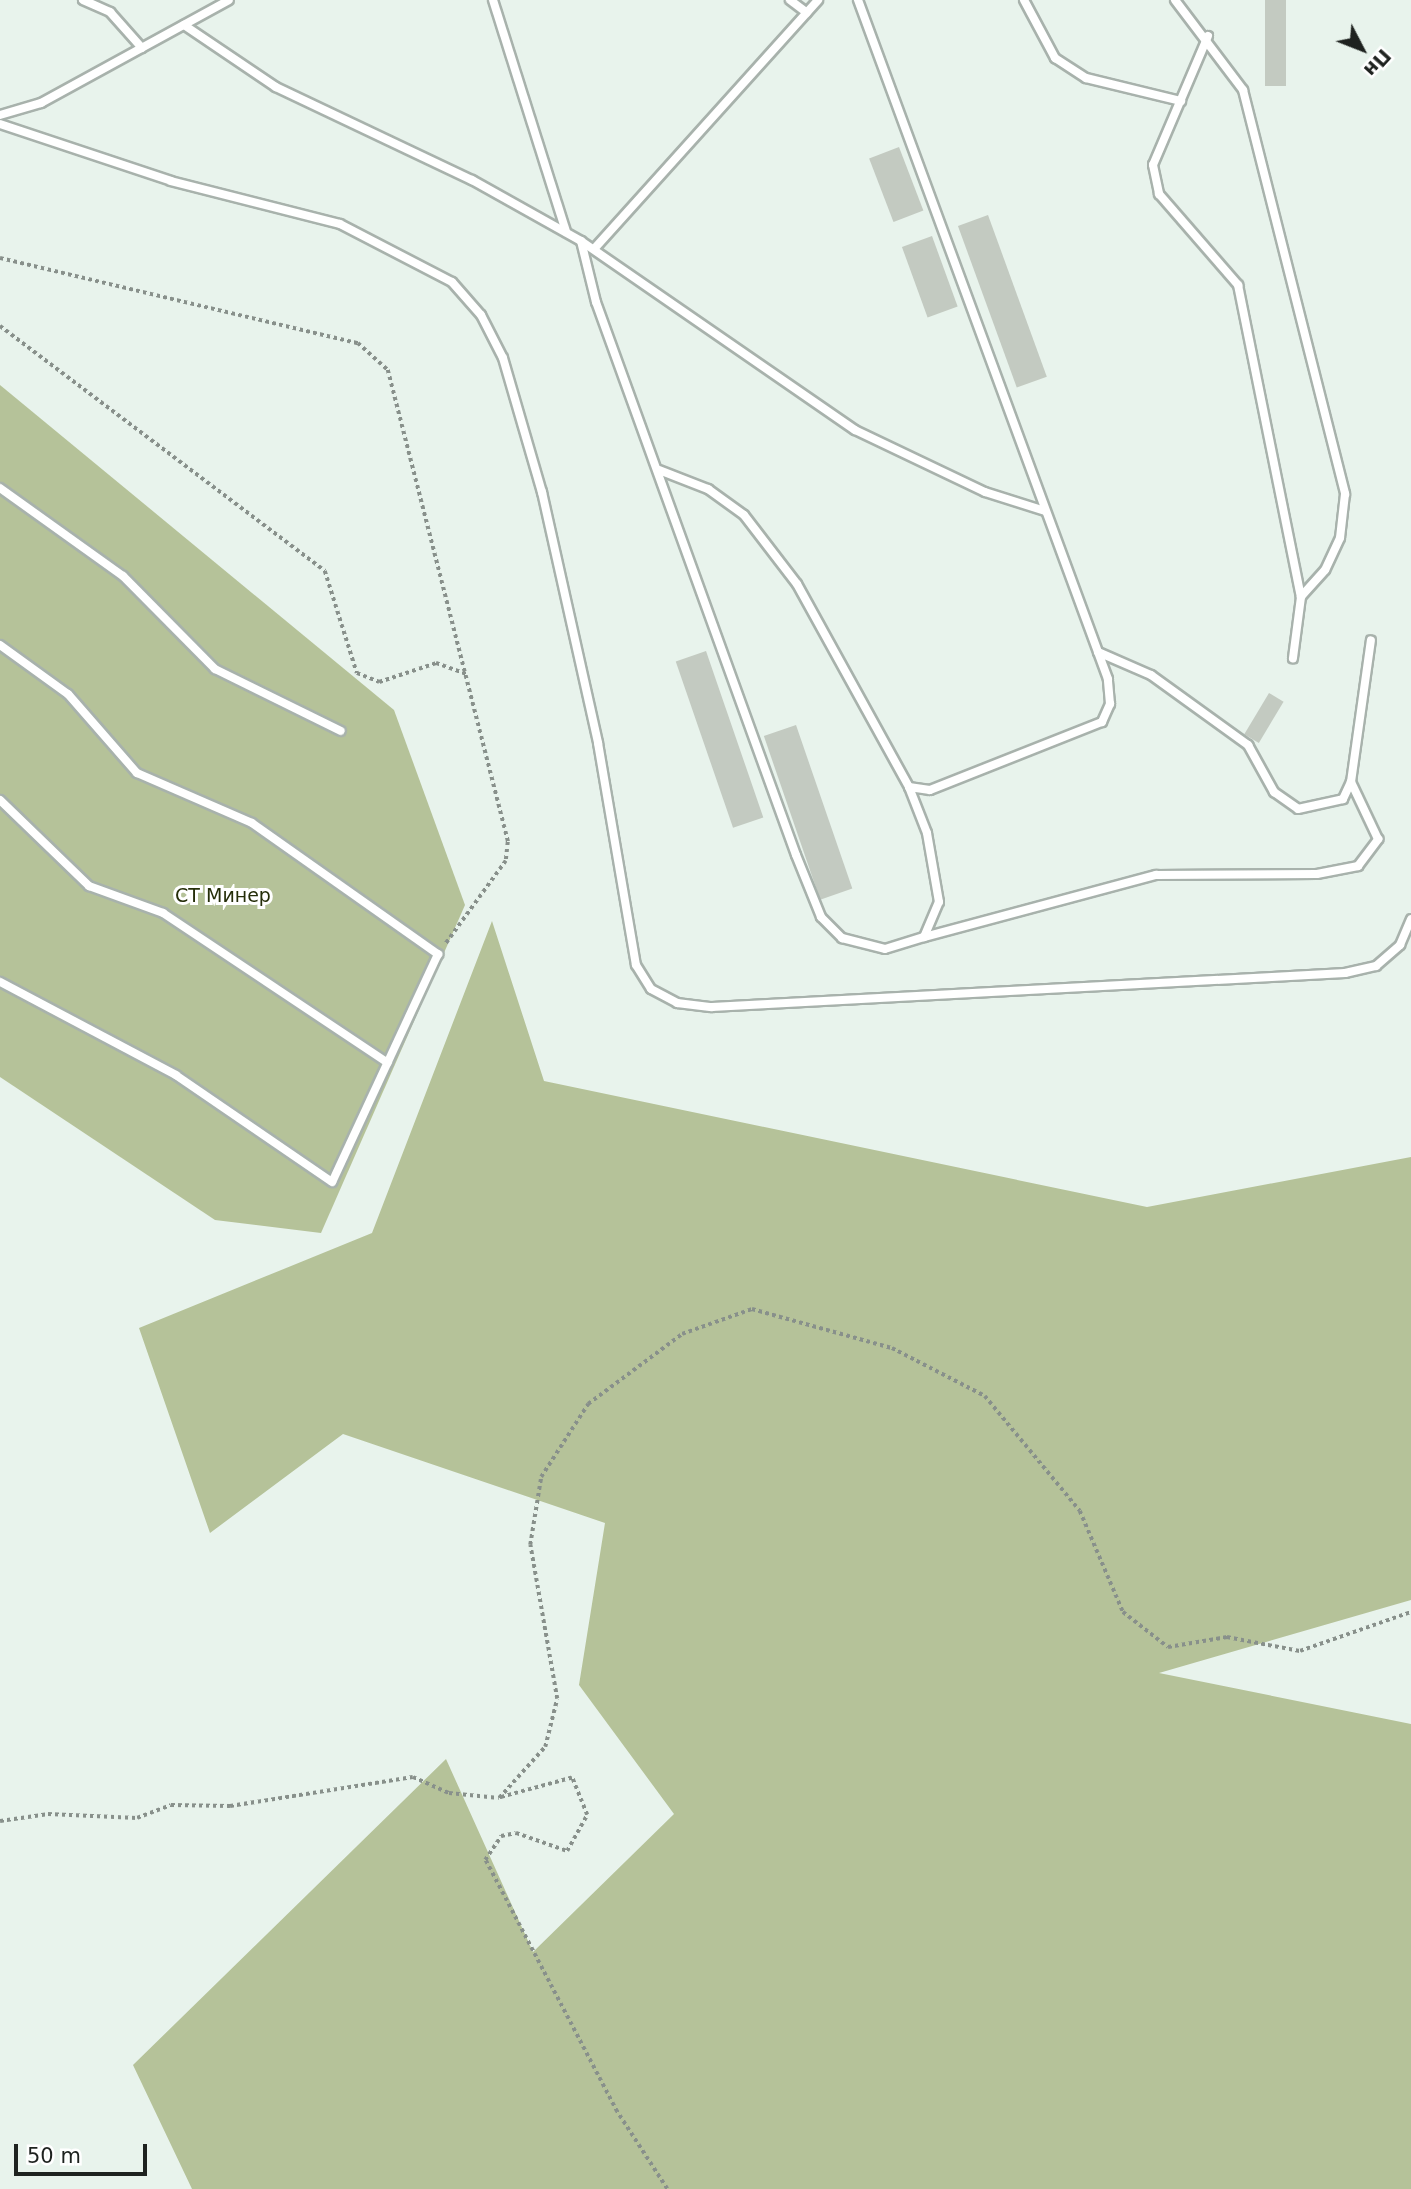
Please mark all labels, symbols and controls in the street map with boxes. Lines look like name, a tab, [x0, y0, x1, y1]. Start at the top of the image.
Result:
north arrow	[1327, 14, 1397, 84]
text: Пн	[1360, 45, 1395, 81]
park label: СТ Минер	[175, 885, 271, 907]
scale bar	[18, 2130, 150, 2174]
text: 50 m	[27, 2144, 81, 2168]

